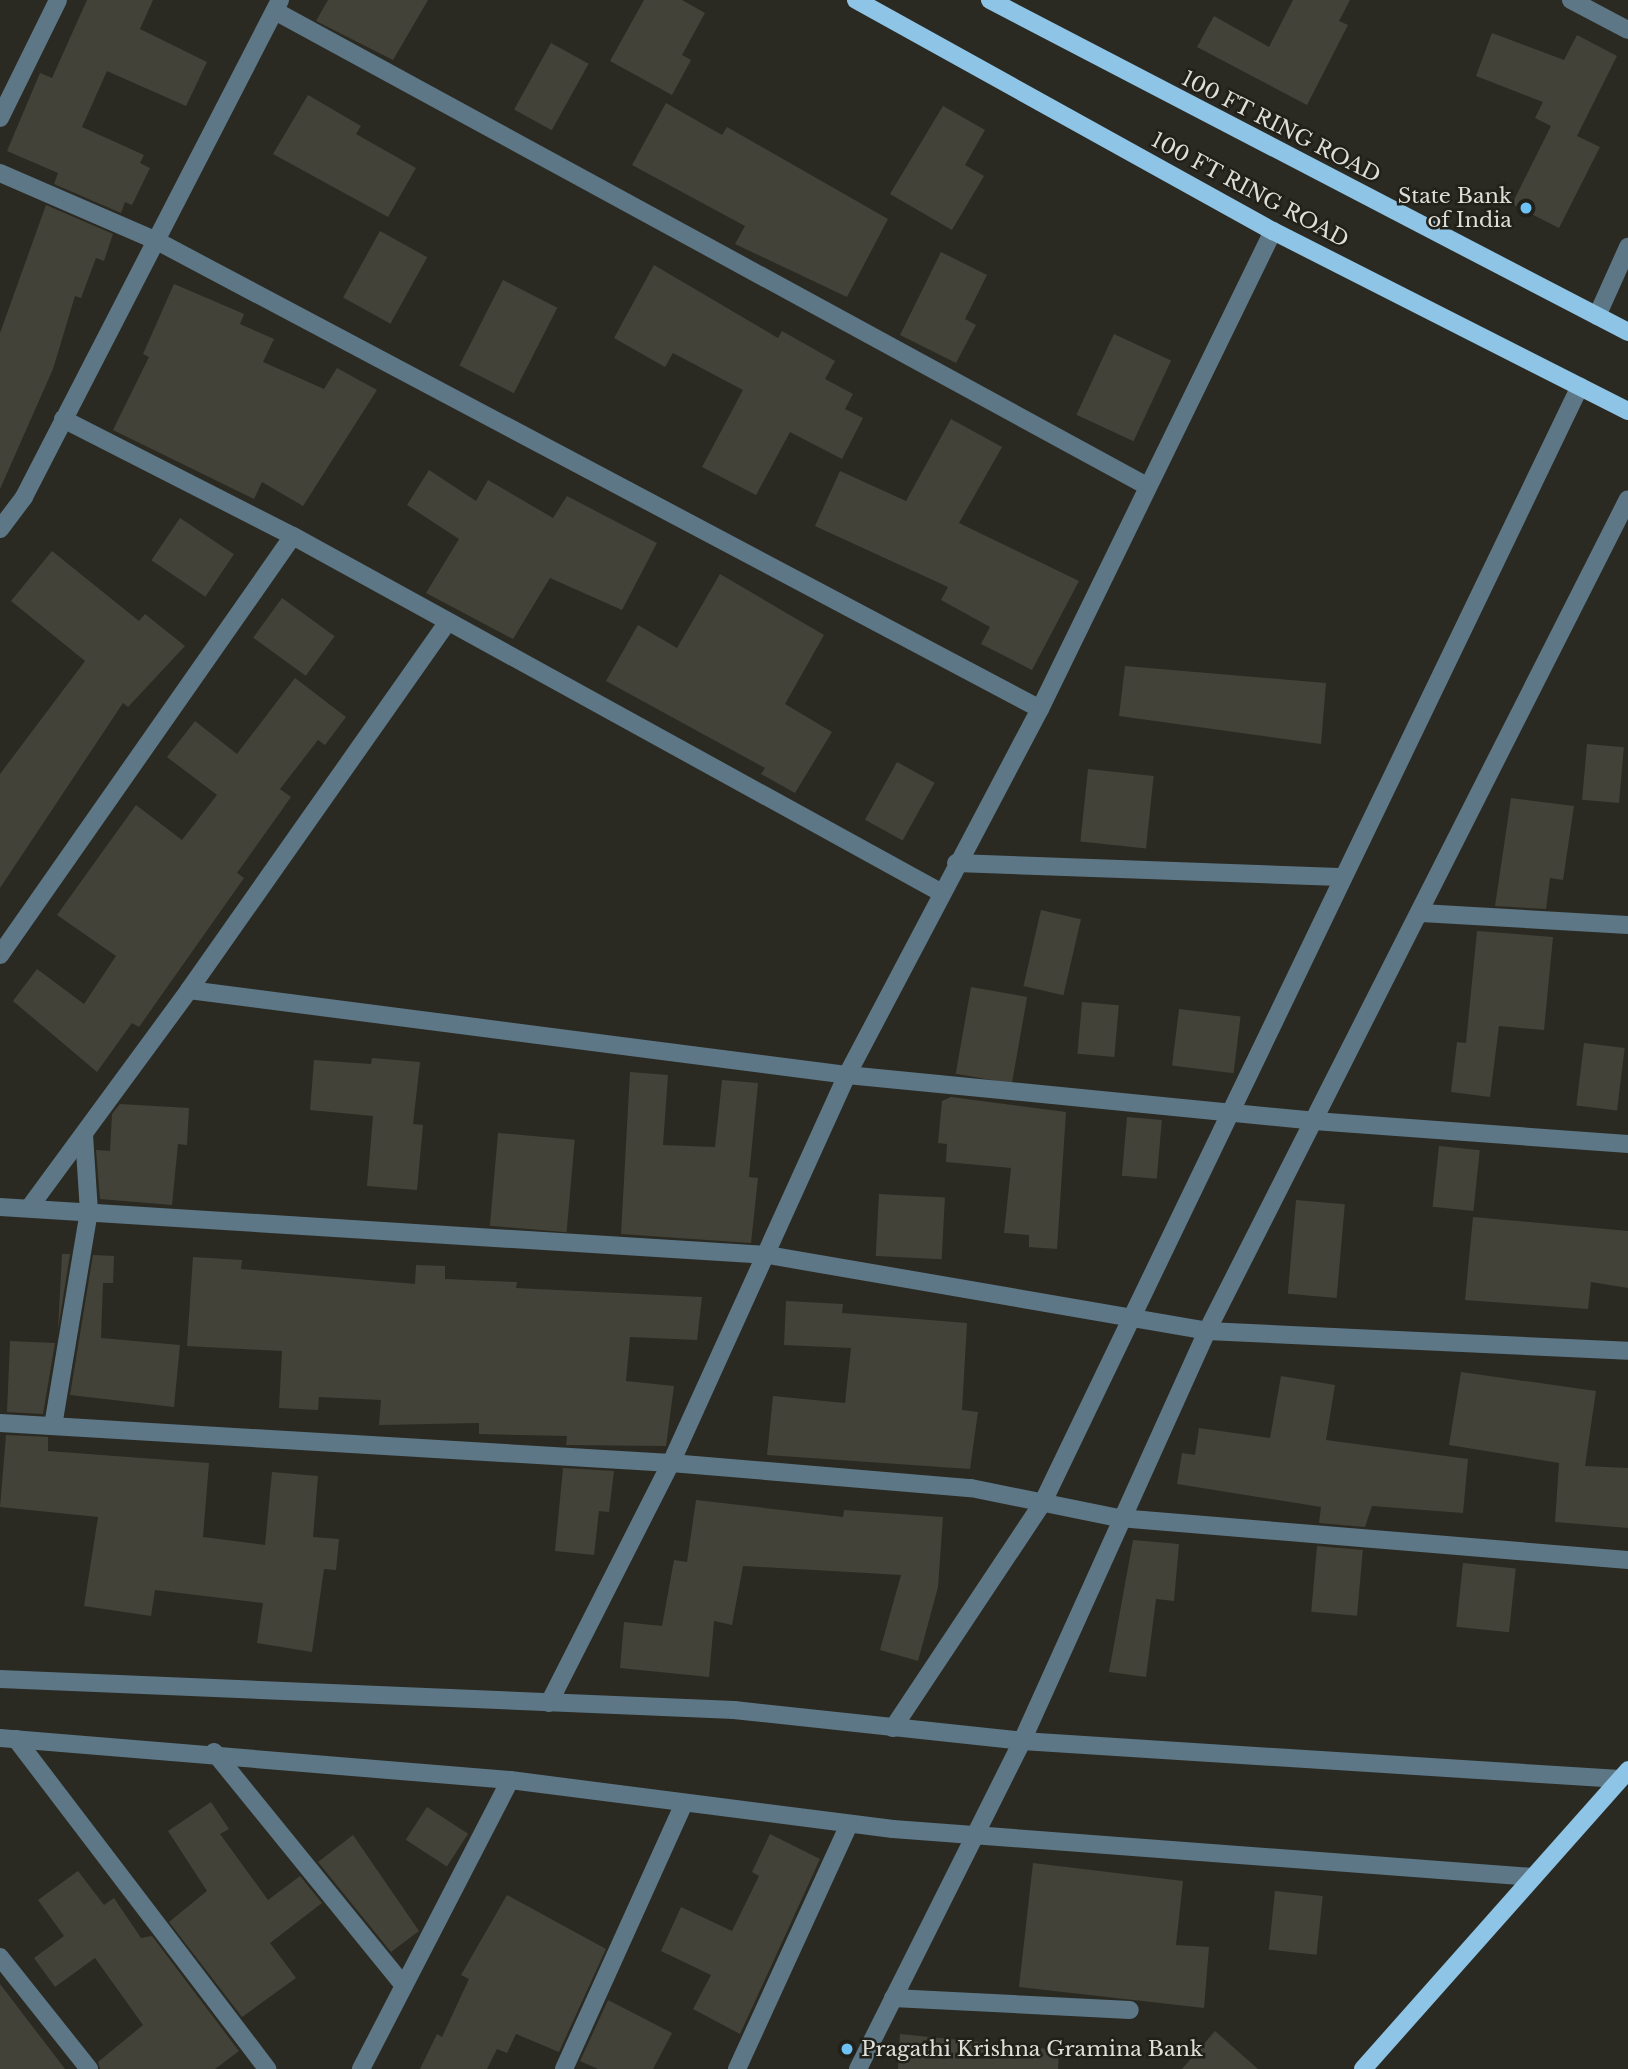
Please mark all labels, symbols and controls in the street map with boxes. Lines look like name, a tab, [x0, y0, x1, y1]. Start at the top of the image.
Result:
street label: 100 FT RING ROAD	[1177, 66, 1385, 188]
street label: 100 FT RING ROAD	[1147, 127, 1353, 253]
place label: State Bank of India	[1398, 183, 1512, 233]
marker: State Bank of India	[1518, 200, 1534, 216]
place label: Pragathi Krishna Gramina Bank	[861, 2036, 1203, 2062]
marker: Pragathi Krishna Gramina Bank	[839, 2041, 855, 2057]

